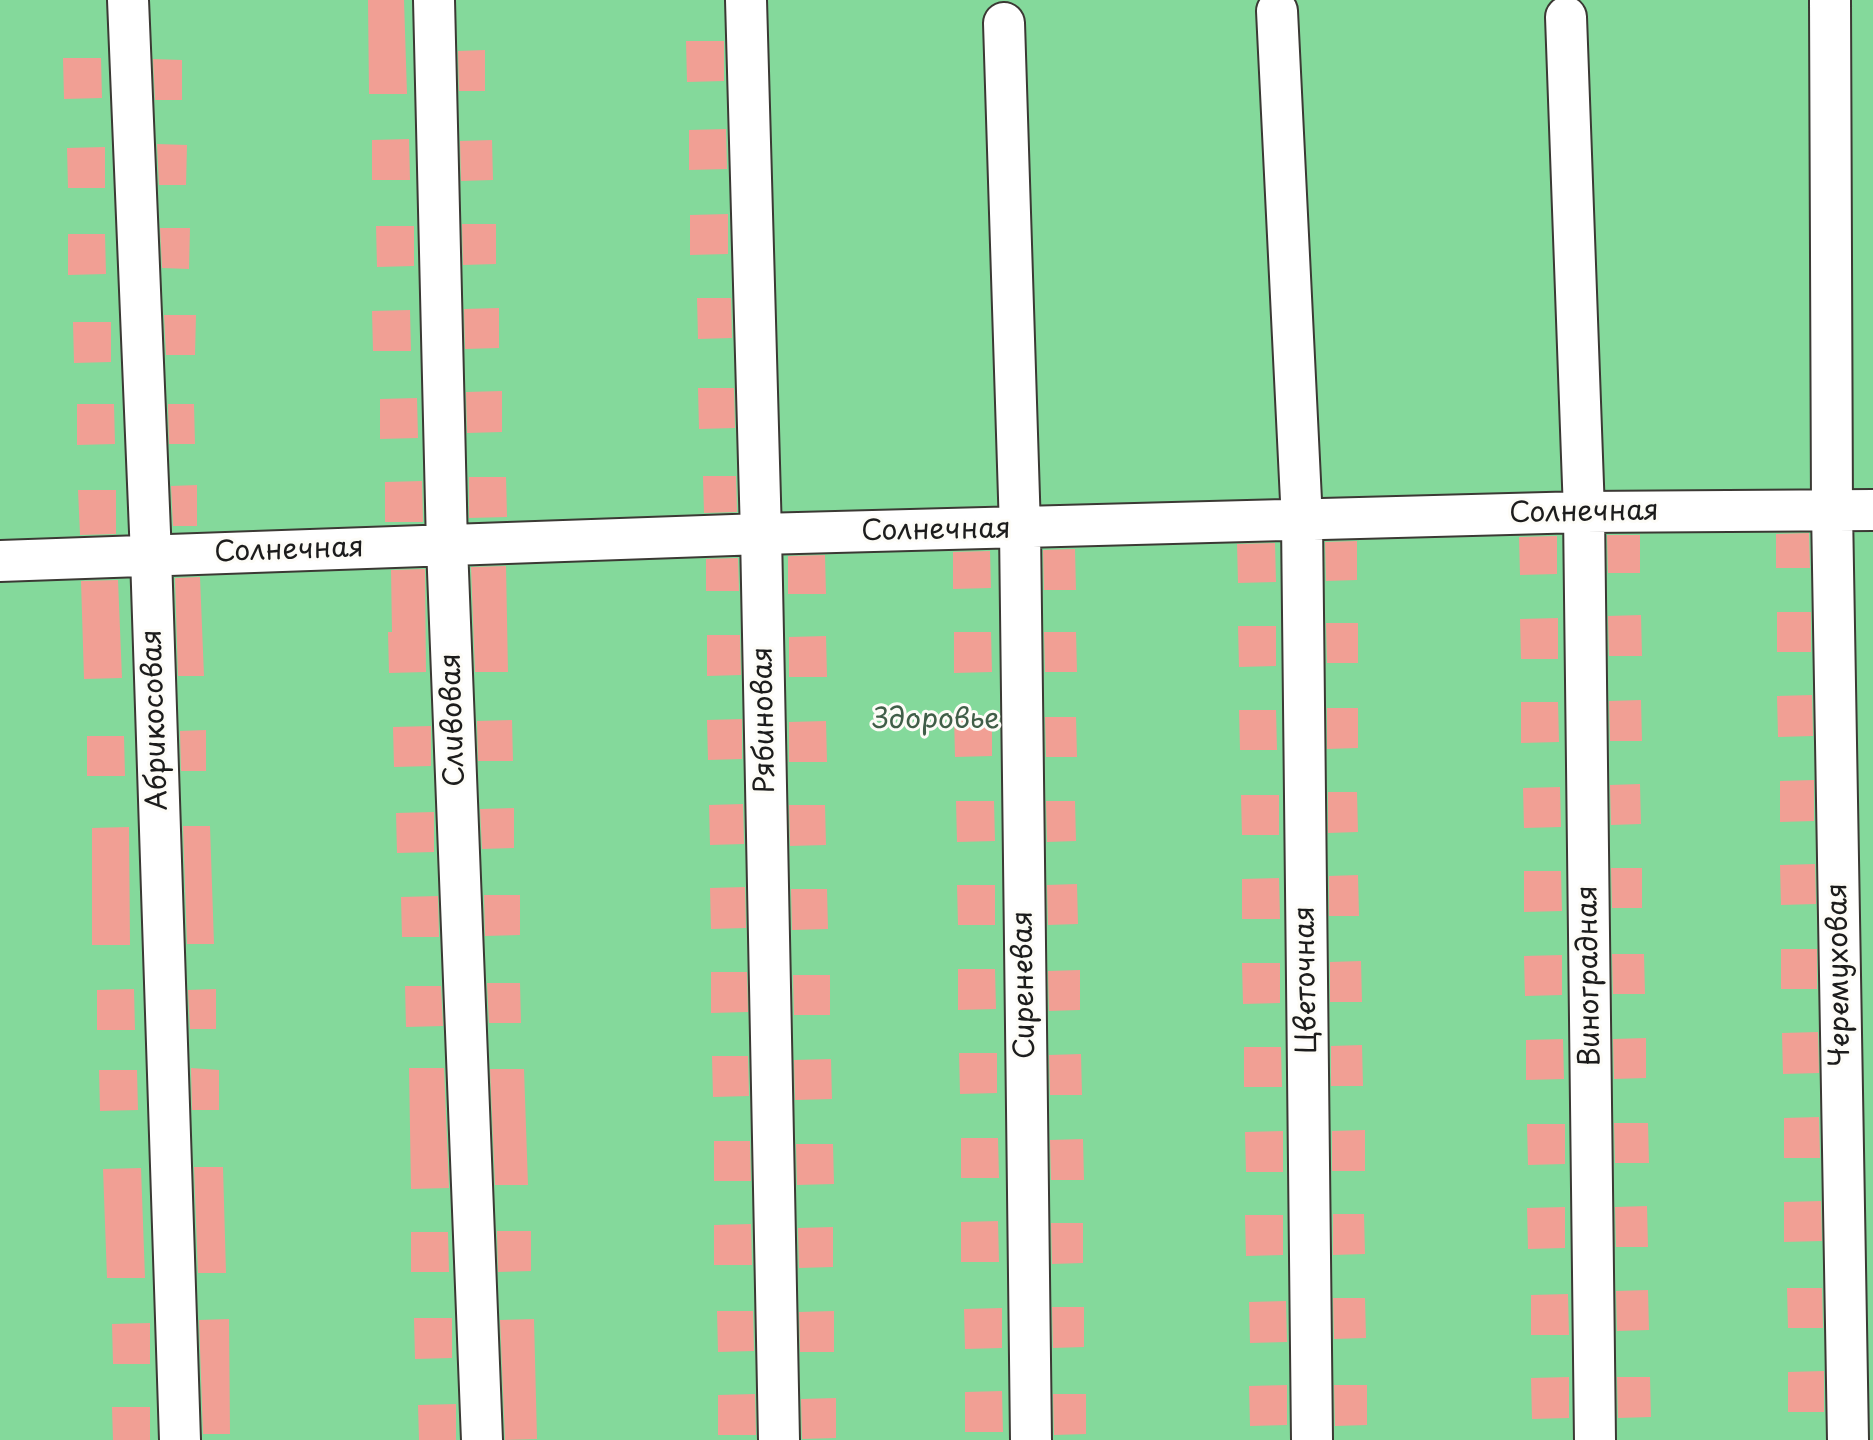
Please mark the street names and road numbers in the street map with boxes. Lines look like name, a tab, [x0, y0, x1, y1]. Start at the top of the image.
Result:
street label: Солнечная	[1509, 495, 1659, 531]
street label: Солнечная	[861, 513, 1011, 549]
street label: Солнечная	[214, 532, 364, 570]
street label: Абрикосовая	[136, 629, 176, 811]
street label: Рябиновая	[747, 646, 783, 794]
street label: Сливовая	[435, 653, 473, 787]
street label: Черемуховая	[1822, 883, 1858, 1067]
street label: Виноградная	[1572, 885, 1608, 1067]
street label: Цветочная	[1289, 906, 1325, 1054]
street label: Сиреневая	[1007, 911, 1043, 1059]

